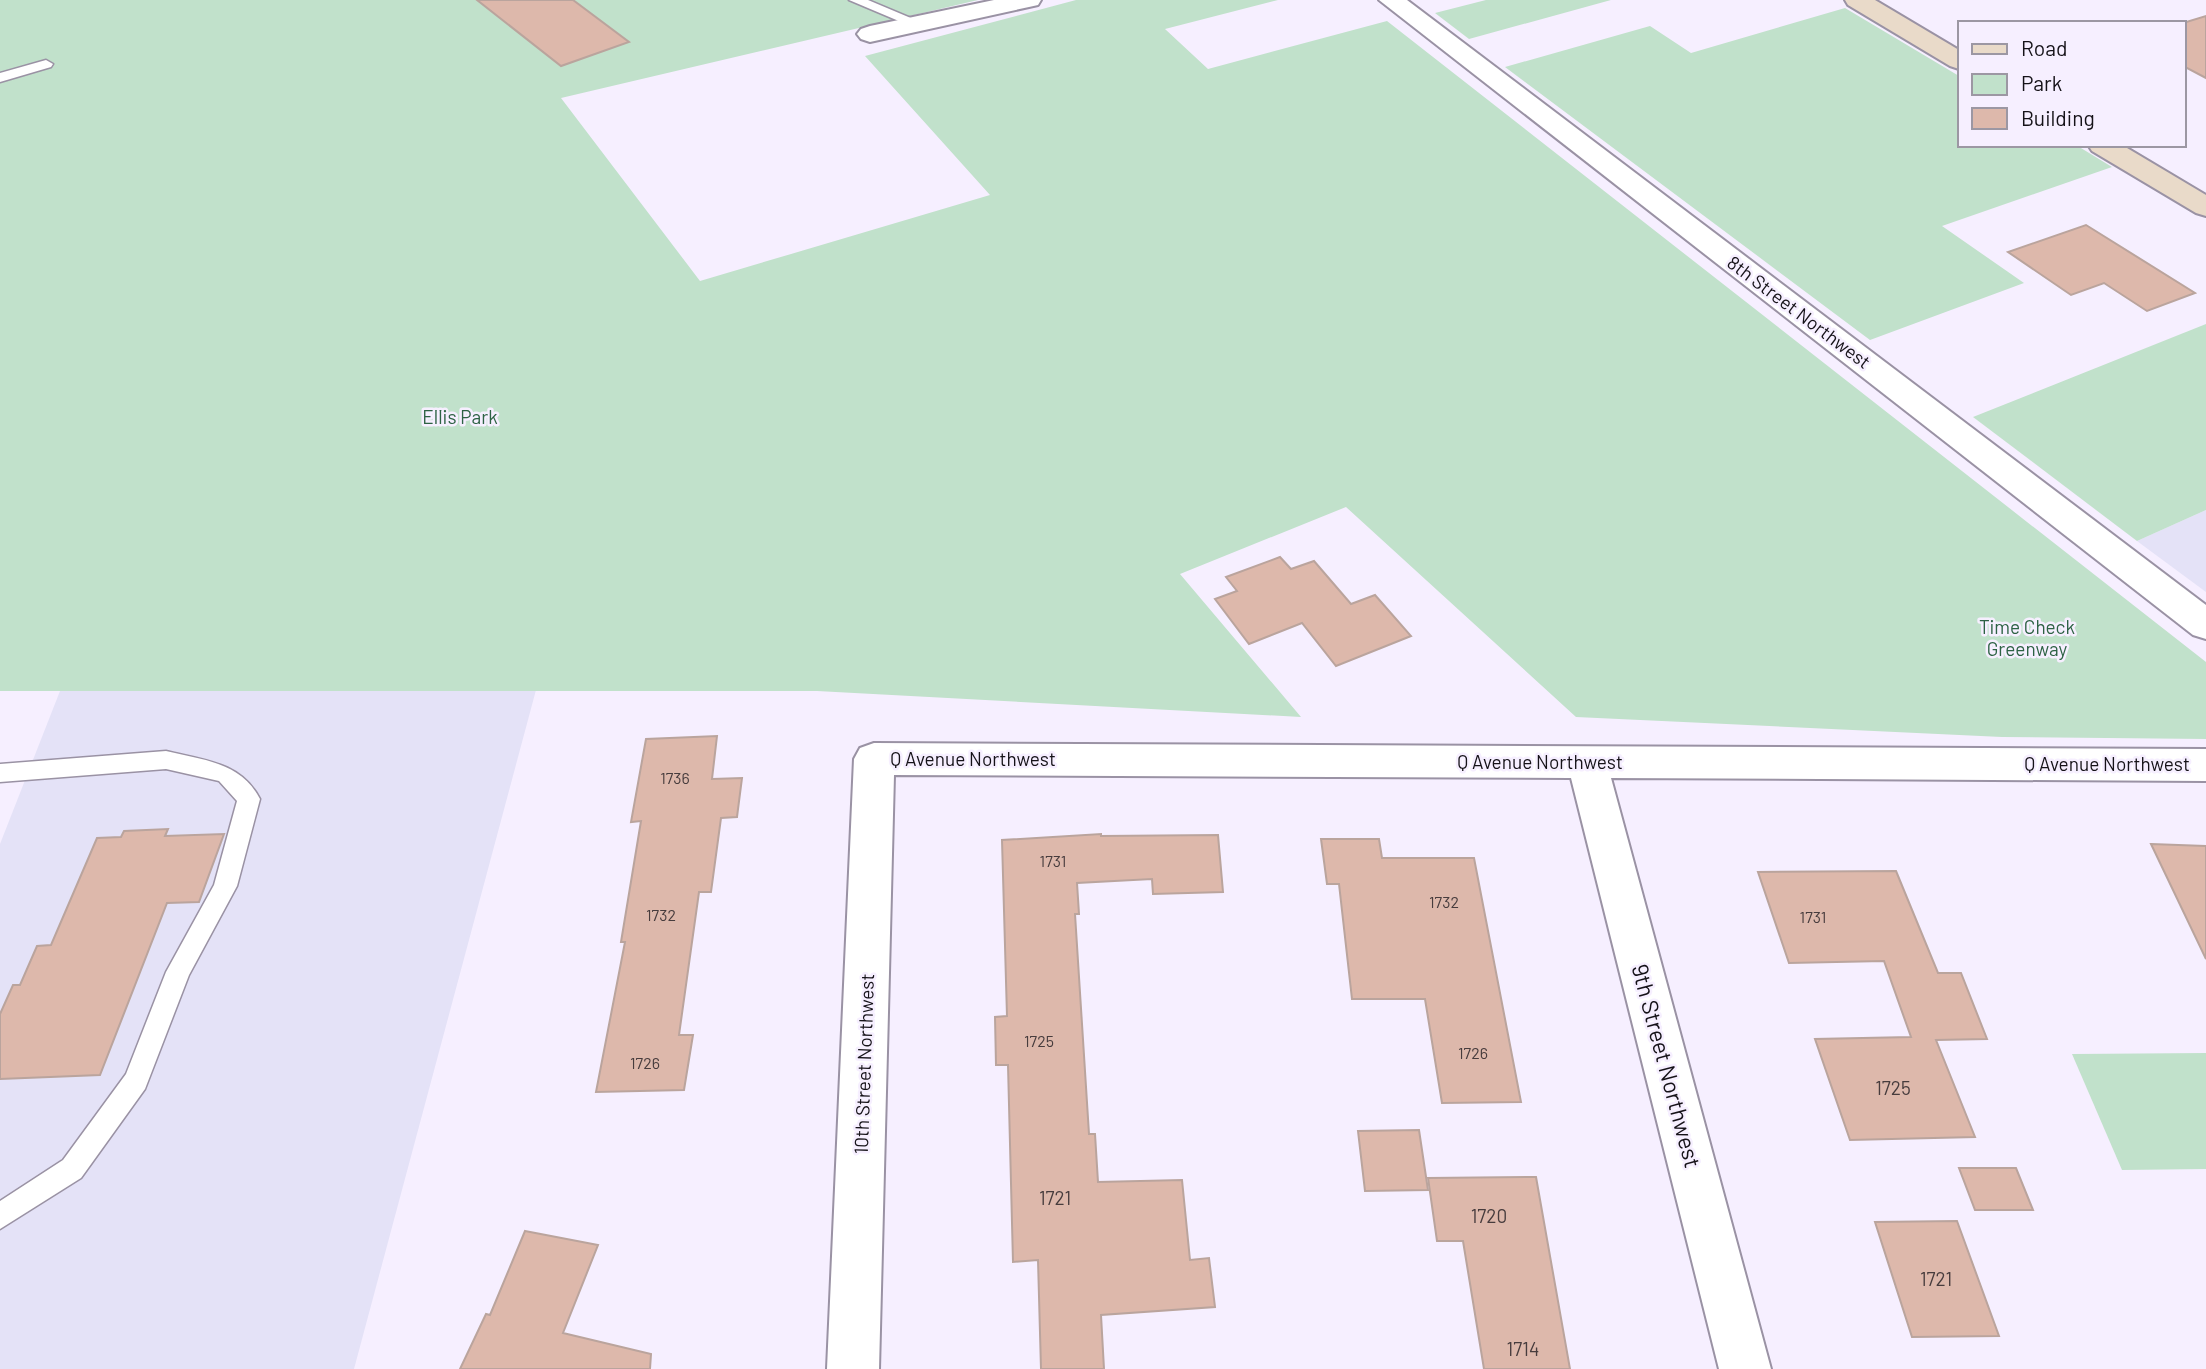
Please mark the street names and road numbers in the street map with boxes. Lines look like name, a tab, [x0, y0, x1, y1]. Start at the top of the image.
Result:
street label: 8th Street Northwest	[1723, 250, 1875, 373]
street label: Q Avenue Northwest	[890, 747, 1056, 770]
street label: Q Avenue Northwest	[1457, 750, 1623, 773]
street label: Q Avenue Northwest	[2024, 752, 2190, 775]
street label: 9th Street Northwest	[1626, 961, 1708, 1171]
street label: 10th Street Northwest	[849, 973, 878, 1155]

